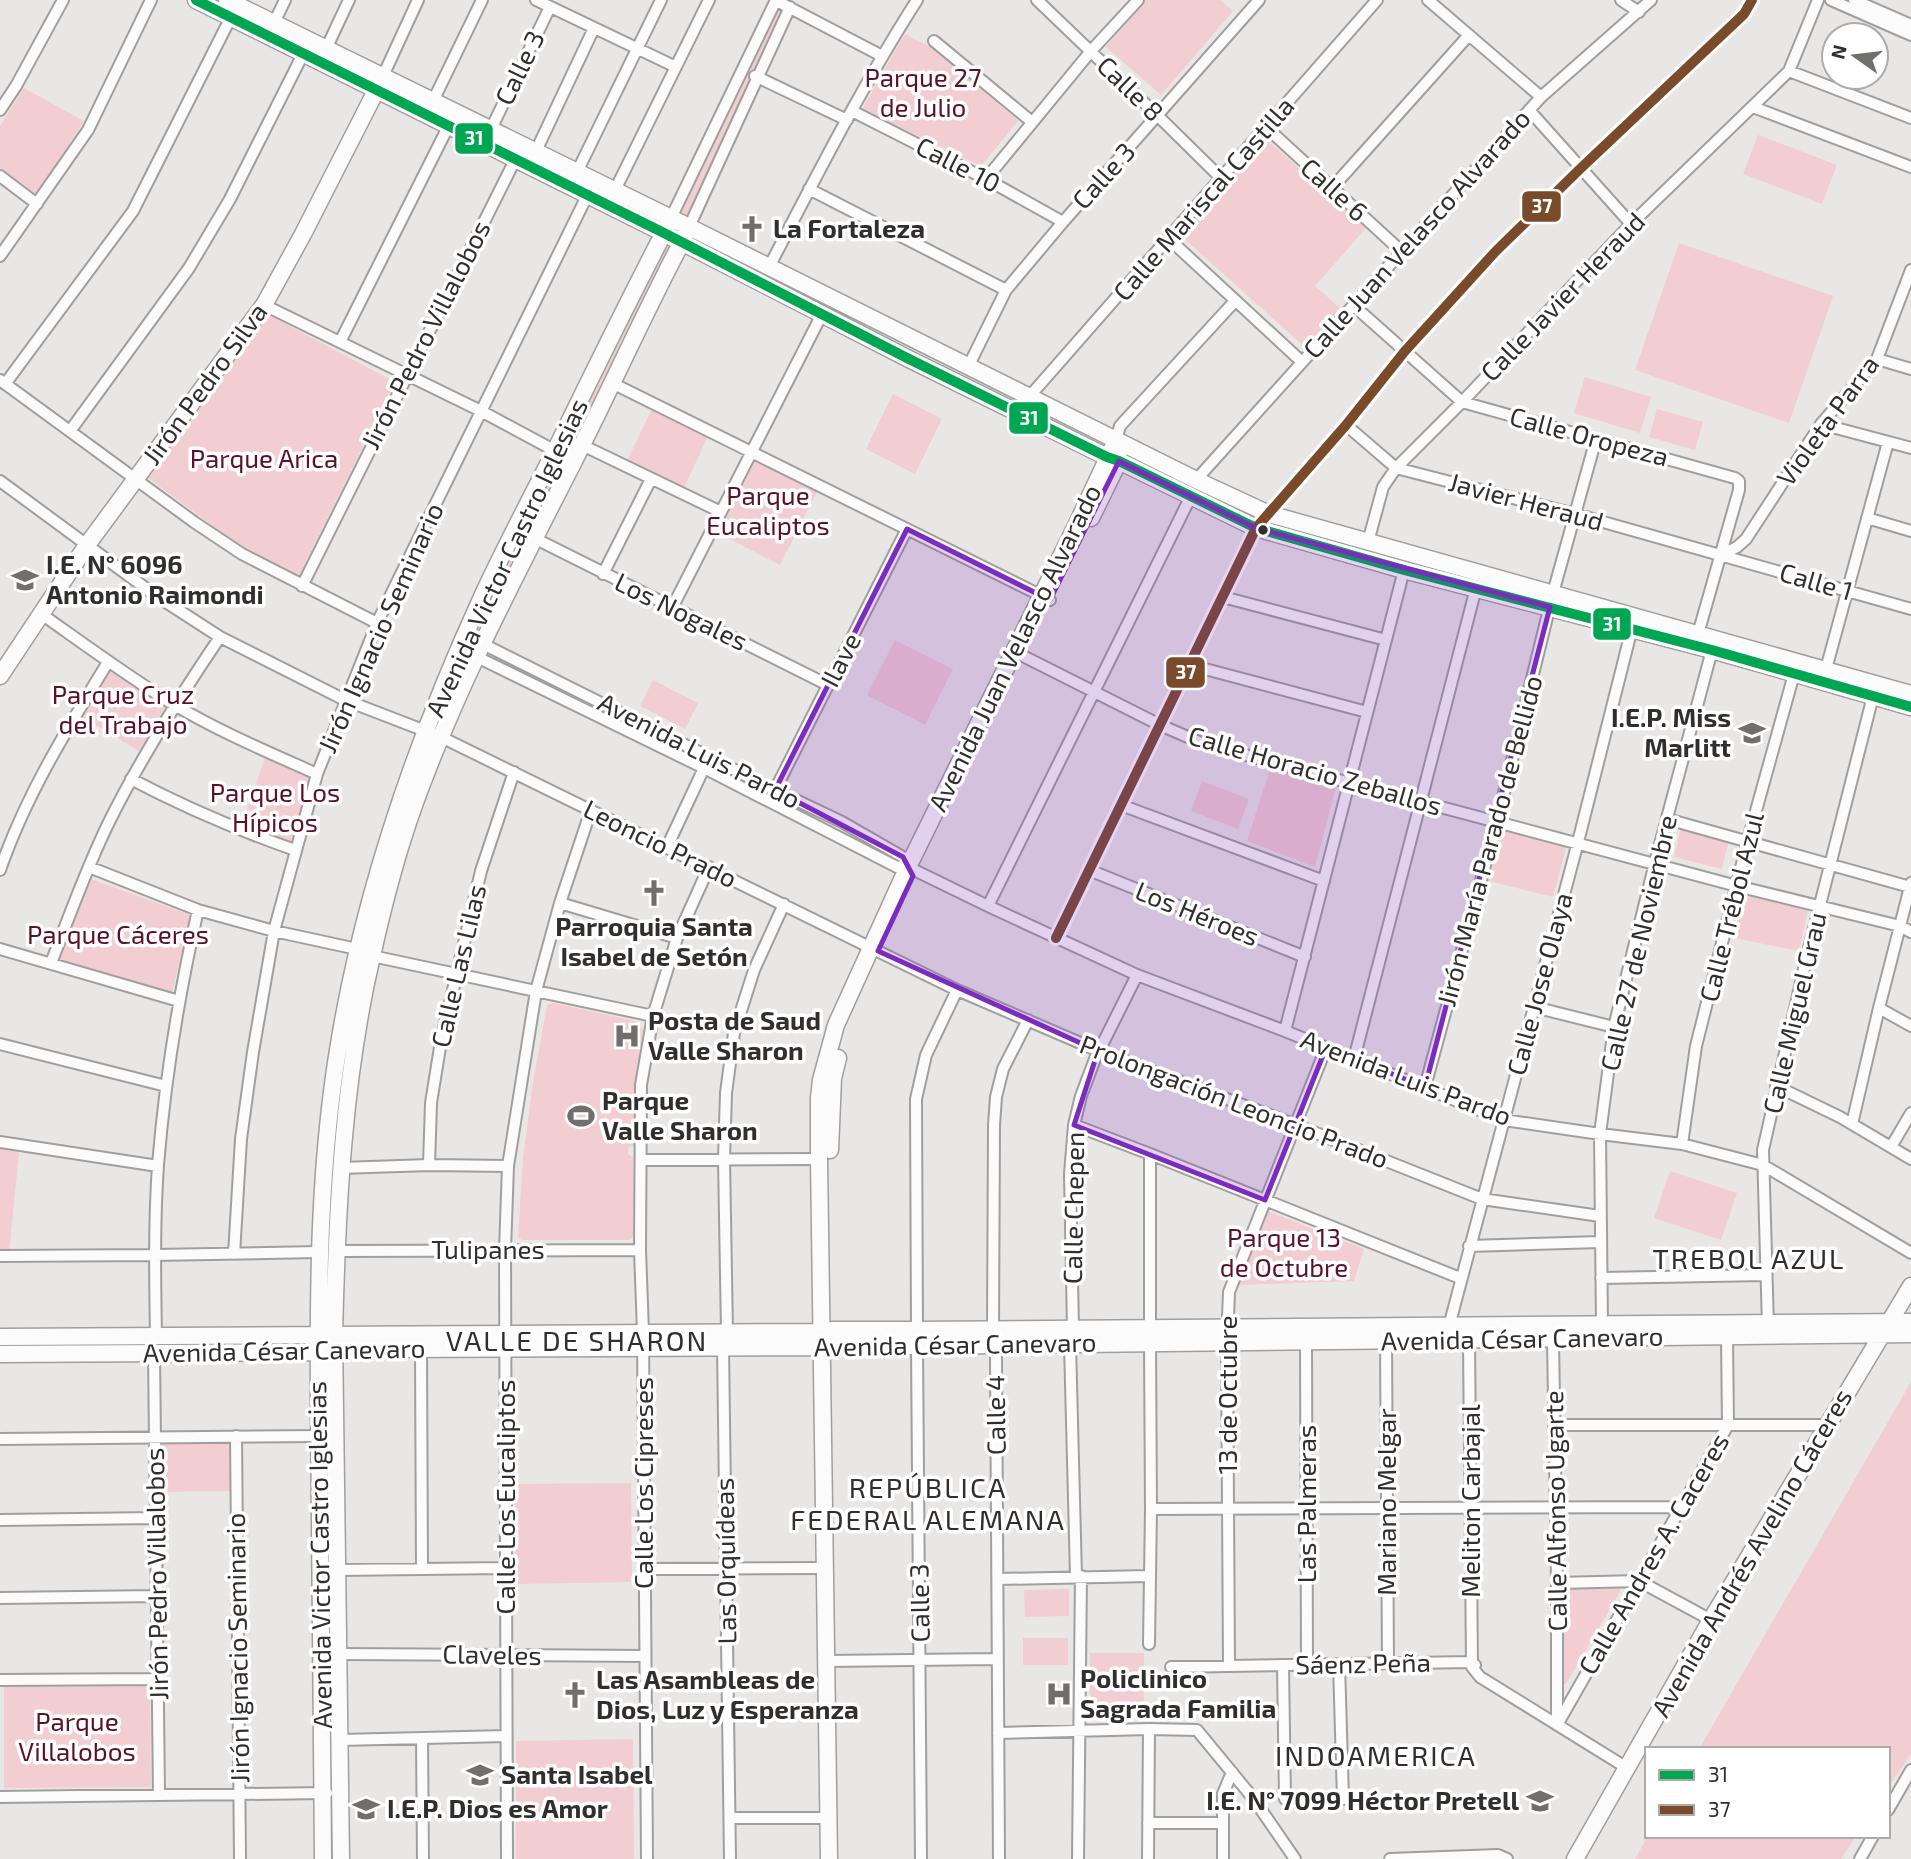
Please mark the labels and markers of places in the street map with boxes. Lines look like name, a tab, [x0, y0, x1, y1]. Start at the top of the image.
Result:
place label: La Fortaleza	[773, 212, 925, 243]
church icon: La Fortaleza	[737, 214, 767, 244]
unlabelled marker	[1256, 523, 1270, 537]
place label: I.E. N° 6096 Antonio Raimondi	[46, 548, 264, 609]
school or university icon: I.E. N° 6096 Antonio Raimondi	[10, 565, 40, 595]
place label: I.E.P. Miss Marlitt	[1611, 701, 1731, 762]
school or university icon: I.E.P. Miss Marlitt	[1737, 718, 1767, 748]
church icon: Parroquia Santa Isabel de Setón	[639, 878, 669, 908]
place label: Parroquia Santa Isabel de Setón	[555, 910, 753, 971]
place label: Posta de Saud Valle Sharon	[648, 1004, 821, 1065]
hospital icon: Posta de Saud Valle Sharon	[612, 1021, 642, 1051]
place label: Parque Valle Sharon	[602, 1084, 758, 1145]
sports icon: Parque Valle Sharon	[566, 1101, 596, 1131]
place label: Policlinico Sagrada Familia	[1080, 1662, 1276, 1723]
place label: Las Asambleas de Dios, Luz y Esperanza	[596, 1663, 859, 1725]
hospital icon: Policlinico Sagrada Familia	[1044, 1679, 1074, 1709]
church icon: Las Asambleas de Dios, Luz y Esperanza	[560, 1680, 590, 1710]
place label: Santa Isabel	[501, 1758, 653, 1789]
school or university icon: Santa Isabel	[465, 1760, 495, 1790]
place label: I.E. N° 7099 Héctor Pretell	[1206, 1784, 1519, 1815]
school or university icon: I.E. N° 7099 Héctor Pretell	[1525, 1786, 1555, 1816]
place label: I.E.P. Dios es Amor	[387, 1792, 608, 1823]
school or university icon: I.E.P. Dios es Amor	[351, 1794, 381, 1824]

